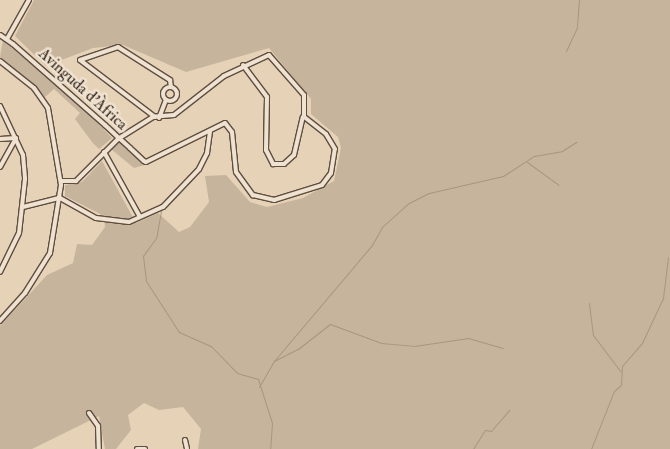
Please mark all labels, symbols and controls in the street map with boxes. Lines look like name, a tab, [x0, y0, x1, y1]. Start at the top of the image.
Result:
street label: Avinguda d'Àfrica	[35, 44, 131, 134]

